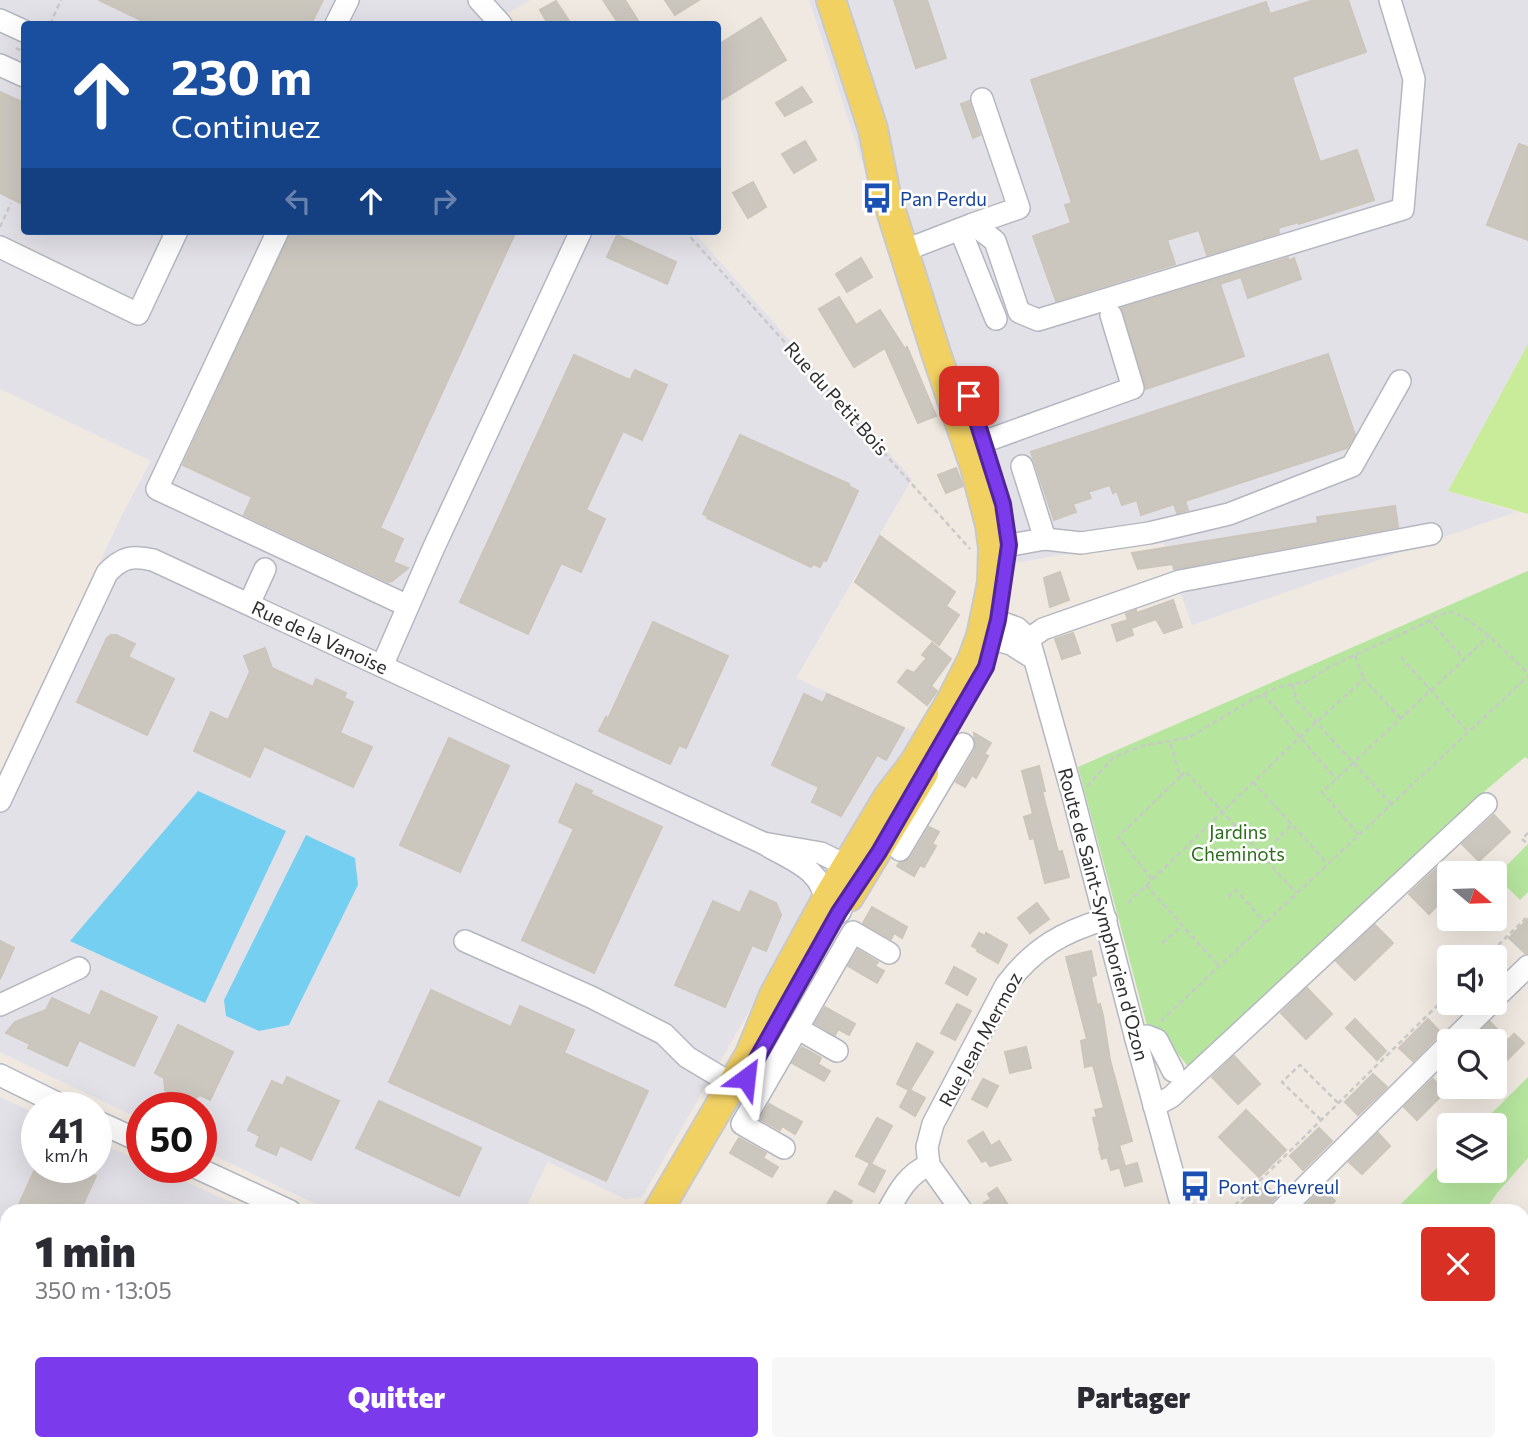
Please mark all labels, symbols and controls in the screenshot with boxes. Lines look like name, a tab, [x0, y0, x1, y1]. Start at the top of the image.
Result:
text: 230 m	[171, 45, 312, 105]
icon: ahead	[56, 49, 147, 140]
text: Continuez	[171, 105, 321, 145]
bus stop icon: Pan Perdu	[860, 181, 894, 215]
icon: left	[279, 182, 317, 220]
icon: ahead	[352, 182, 390, 220]
icon: right	[425, 182, 463, 220]
place label: Pan Perdu	[900, 187, 987, 210]
street label: Rue du Petit Bois	[780, 336, 894, 460]
pin	[939, 366, 999, 426]
icon: arrive	[950, 377, 988, 415]
street label: Rue de la Vanoise	[248, 595, 392, 679]
street label: Route de Saint-Symphorien d'Ozon	[1054, 765, 1154, 1063]
park label: Jardins Cheminots	[1191, 820, 1285, 865]
north arrow	[1437, 861, 1507, 931]
map controls	[1437, 861, 1507, 1183]
button: sound	[1437, 945, 1507, 1015]
street label: Rue Jean Mermoz	[934, 968, 1026, 1110]
button: search	[1437, 1029, 1507, 1099]
position arrow	[709, 1041, 783, 1115]
speed limit sign: 50	[126, 1092, 217, 1183]
text: 41	[48, 1107, 85, 1150]
button: layers	[1437, 1113, 1507, 1183]
text: km/h	[45, 1144, 88, 1166]
bus stop icon: Pont Chevreul	[1178, 1169, 1212, 1203]
place label: Pont Chevreul	[1218, 1175, 1339, 1198]
text: 1 min	[35, 1224, 136, 1276]
button: close	[1421, 1227, 1495, 1301]
text: 350 m · 13:05	[35, 1276, 172, 1304]
button: Quitter	[35, 1357, 758, 1437]
button: Partager	[772, 1357, 1495, 1437]

